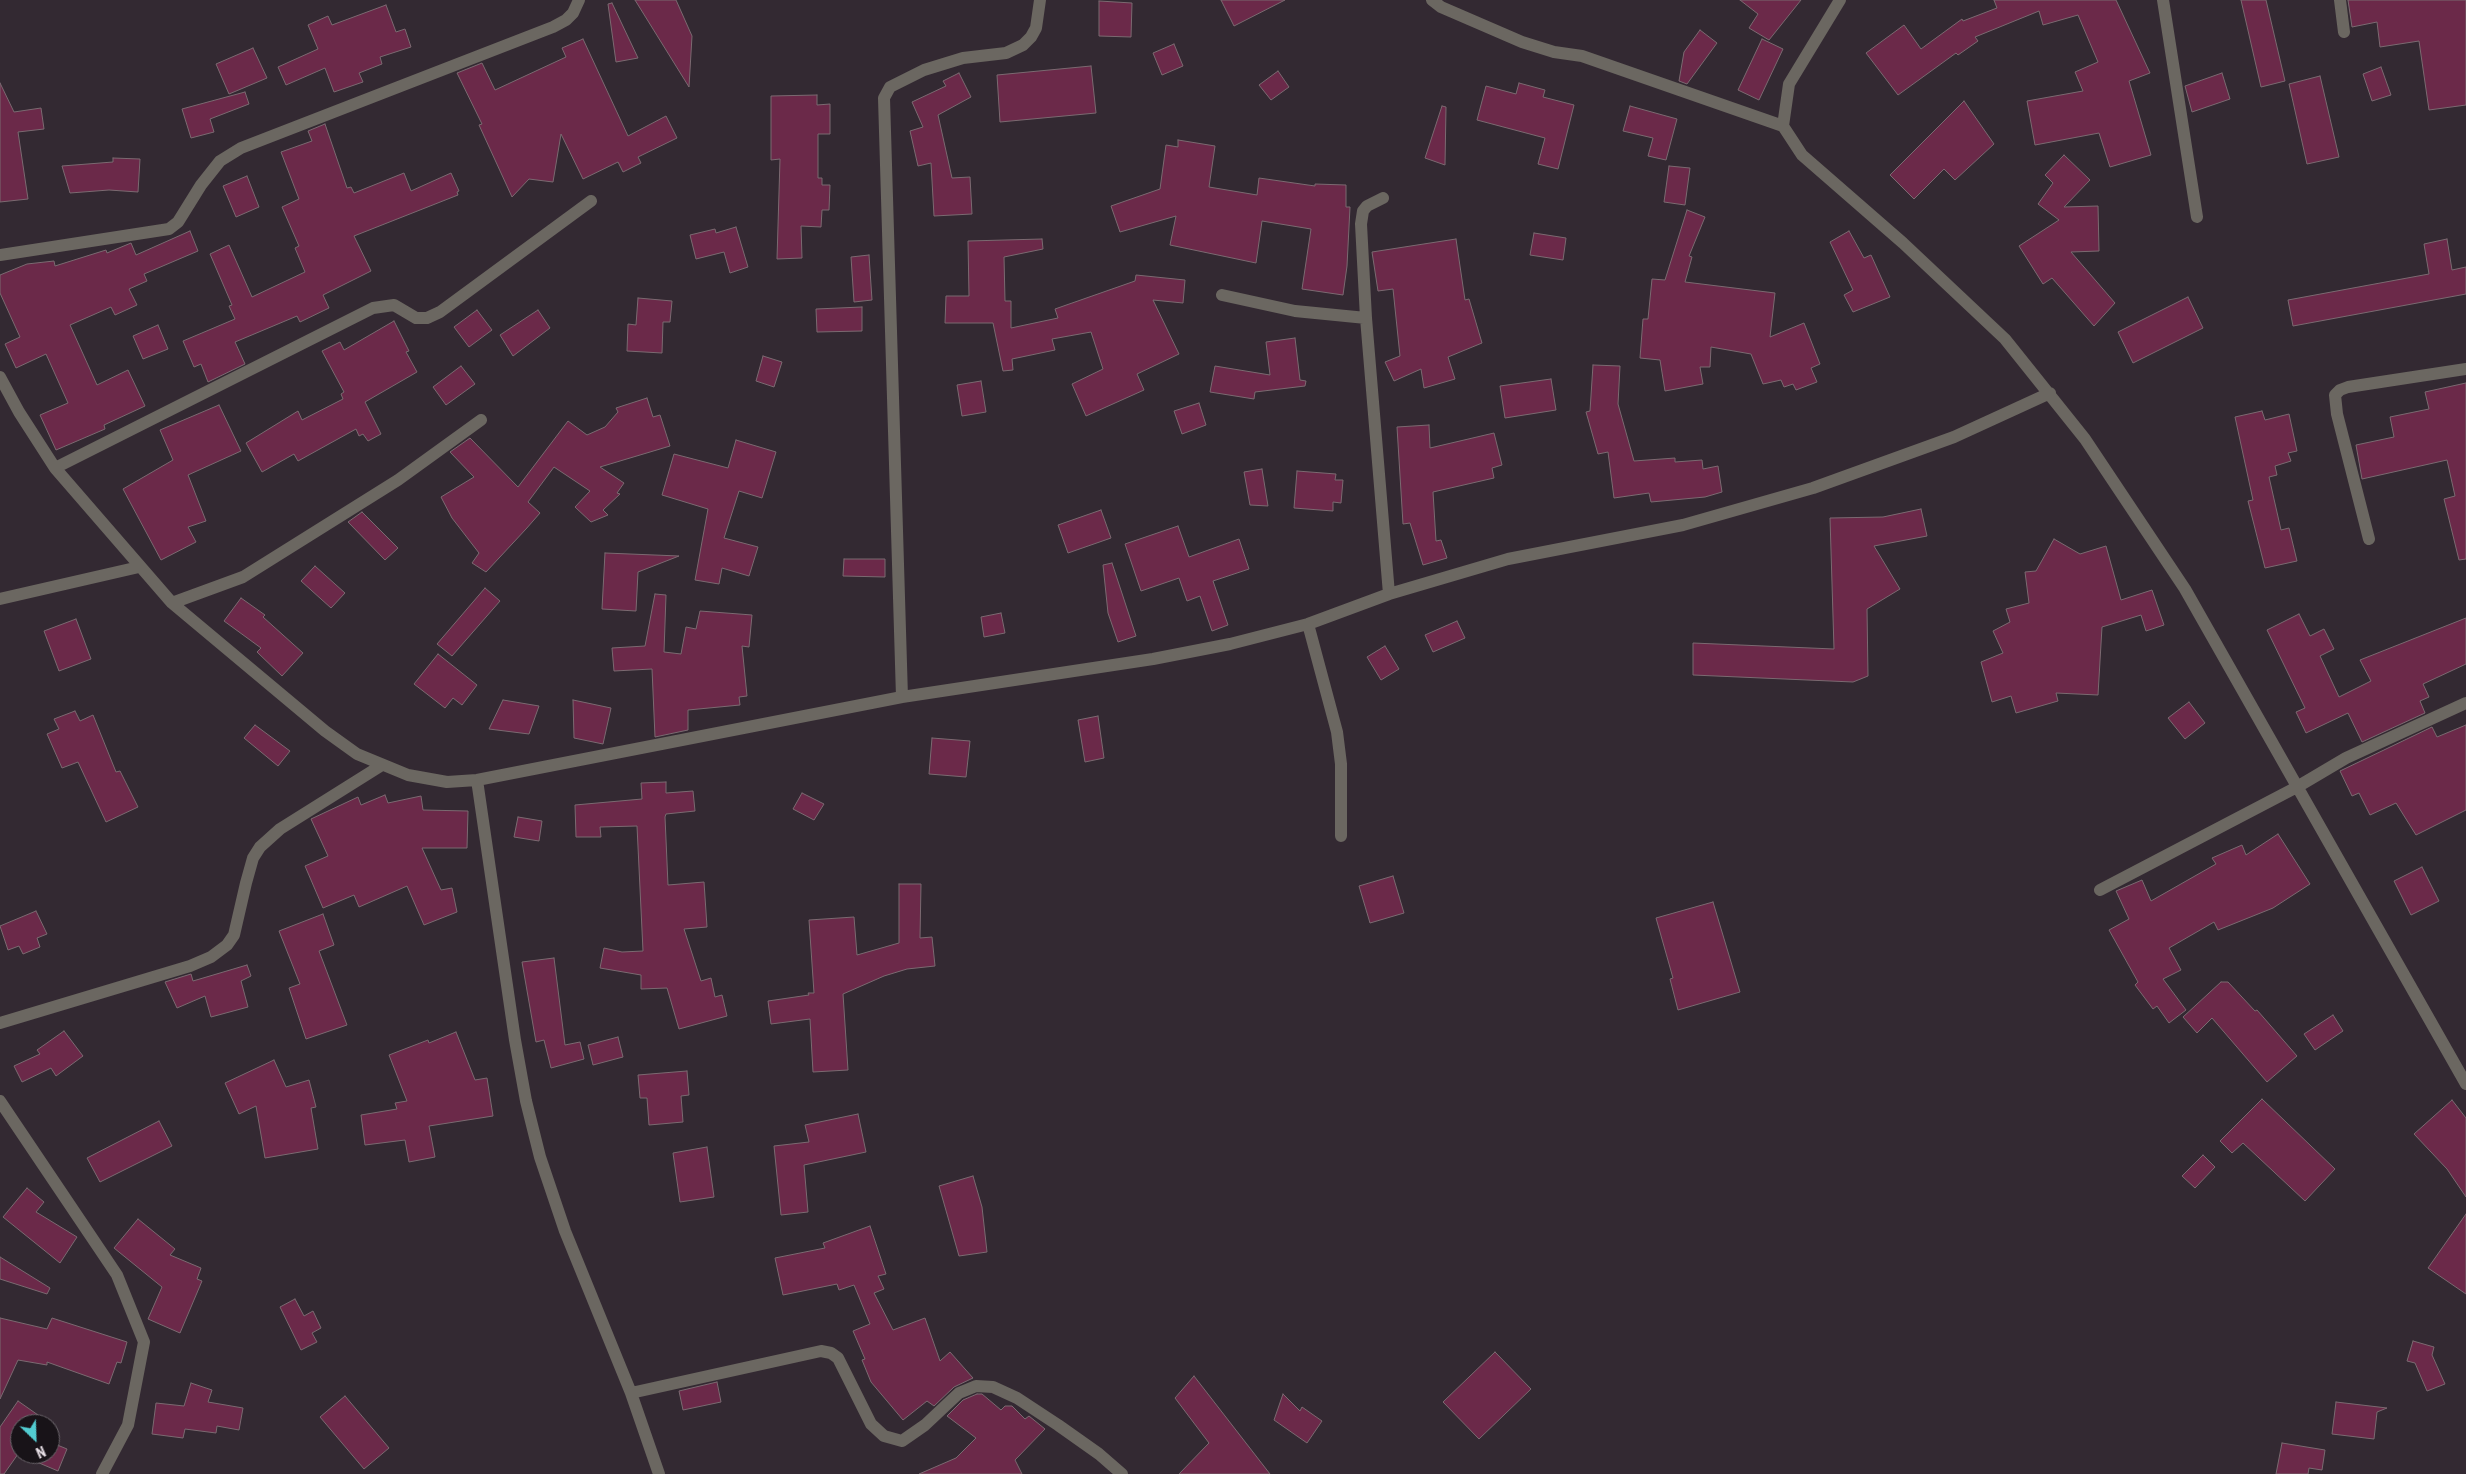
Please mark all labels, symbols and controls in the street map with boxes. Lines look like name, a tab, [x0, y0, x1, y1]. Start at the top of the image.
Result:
north arrow	[10, 1414, 60, 1464]
text: N	[34, 1443, 48, 1461]

